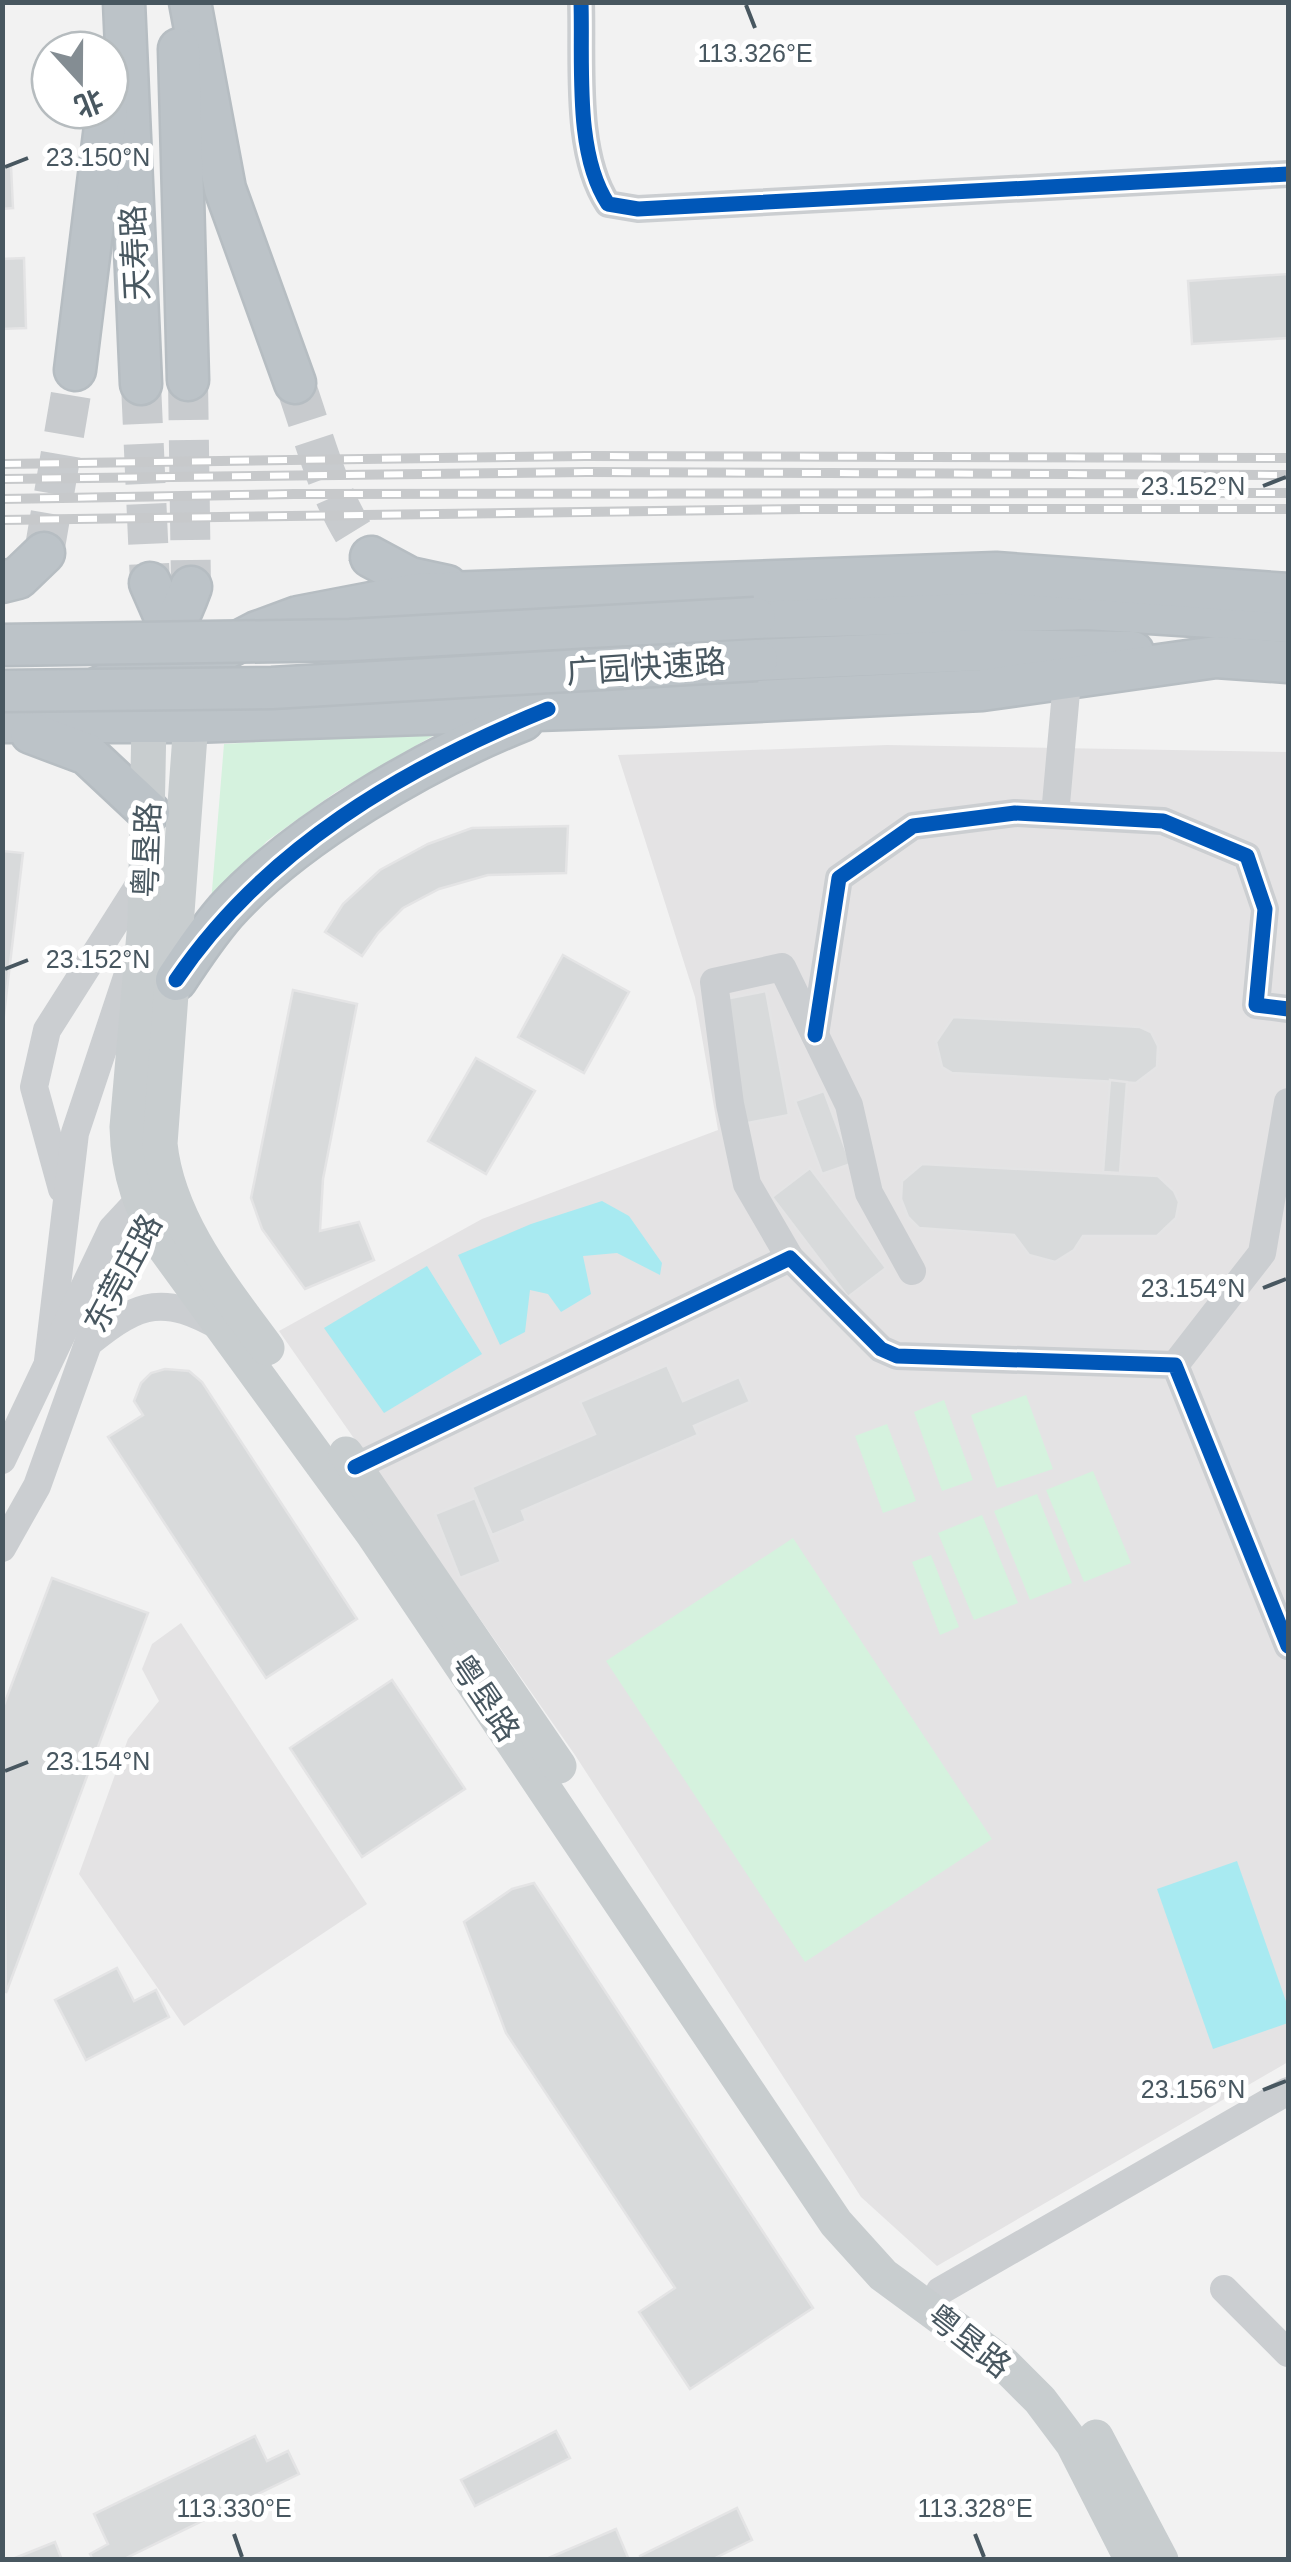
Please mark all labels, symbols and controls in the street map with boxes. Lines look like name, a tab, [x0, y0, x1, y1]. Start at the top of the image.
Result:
north arrow	[30, 30, 130, 130]
text: 113.326°E	[697, 39, 813, 67]
text: 北	[70, 83, 107, 122]
text: 23.150°N	[46, 143, 150, 171]
street label: 天寿路	[115, 204, 155, 302]
text: 23.152°N	[1141, 472, 1245, 500]
street label: 广园快速路	[565, 643, 727, 691]
street label: 粤垦路	[127, 801, 167, 899]
text: 23.152°N	[46, 945, 150, 973]
street label: 东莞庄路	[77, 1208, 169, 1338]
text: 23.154°N	[1141, 1274, 1245, 1302]
street label: 粤垦路	[443, 1648, 527, 1748]
text: 23.154°N	[46, 1747, 150, 1775]
text: 23.156°N	[1141, 2075, 1245, 2103]
street label: 粤垦路	[920, 2297, 1018, 2385]
text: 113.330°E	[176, 2494, 292, 2522]
text: 113.328°E	[917, 2494, 1033, 2522]

